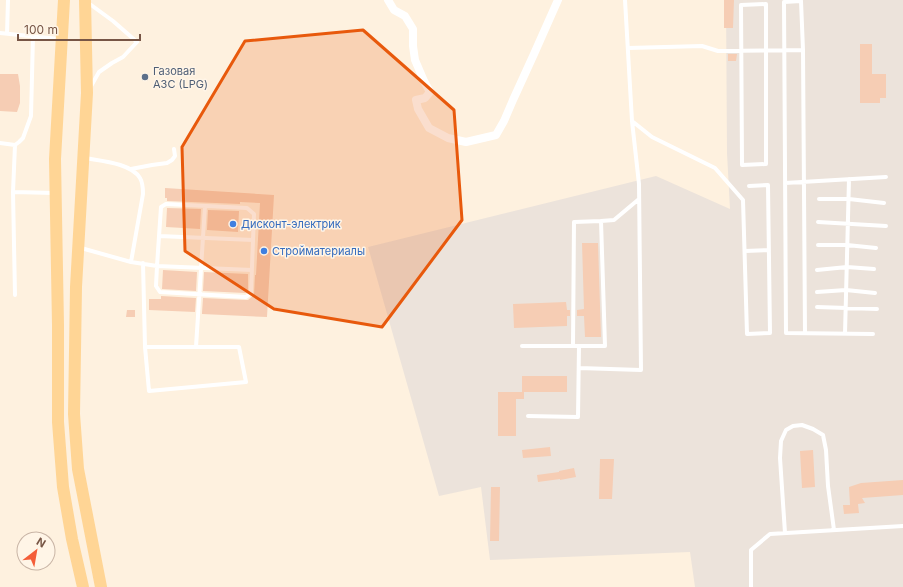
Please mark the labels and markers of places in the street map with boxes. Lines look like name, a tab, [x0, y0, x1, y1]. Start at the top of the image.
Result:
place label: Газовая АЗС (LPG)	[153, 64, 208, 91]
marker: Газовая АЗС (LPG)	[140, 72, 150, 82]
place label: Дисконт-электрик	[241, 217, 341, 231]
marker: Дисконт-электрик	[228, 219, 238, 229]
place label: Стройматериалы	[272, 244, 365, 258]
marker: Стройматериалы	[259, 246, 269, 256]

